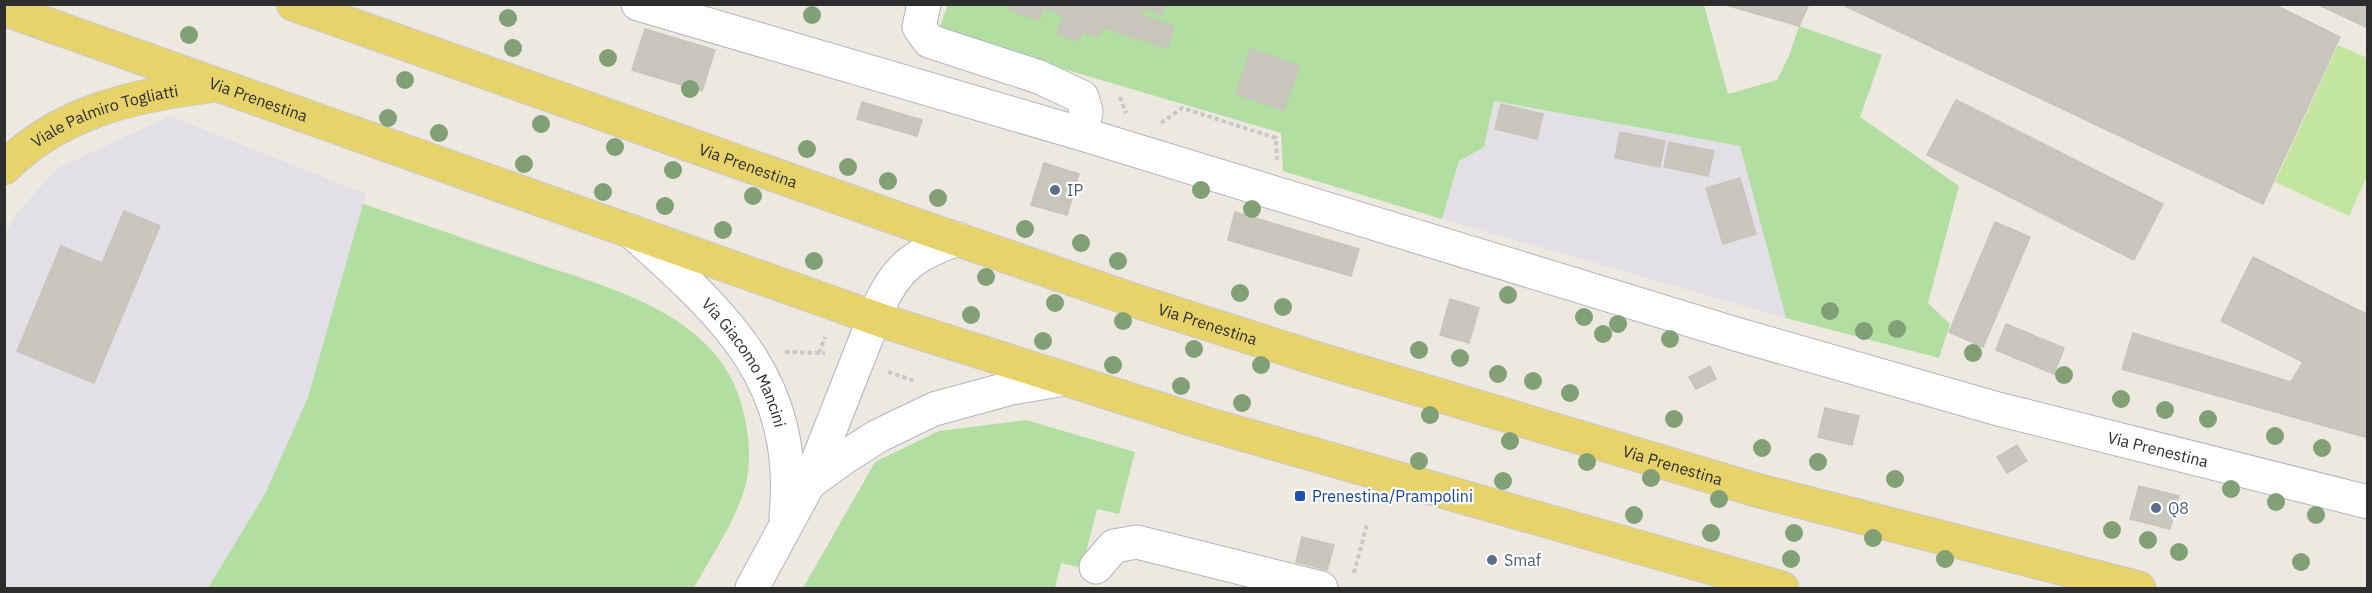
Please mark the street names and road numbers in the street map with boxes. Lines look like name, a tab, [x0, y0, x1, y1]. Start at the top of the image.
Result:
street label: Via Prenestina	[207, 73, 311, 126]
street label: Viale Palmiro Togliatti	[27, 80, 180, 151]
street label: Via Prenestina	[696, 139, 801, 192]
street label: Via Giacomo Mancini	[698, 294, 790, 429]
street label: Via Prenestina	[1155, 299, 1260, 349]
street label: Via Prenestina	[2106, 427, 2211, 472]
street label: Via Prenestina	[1620, 441, 1725, 490]

